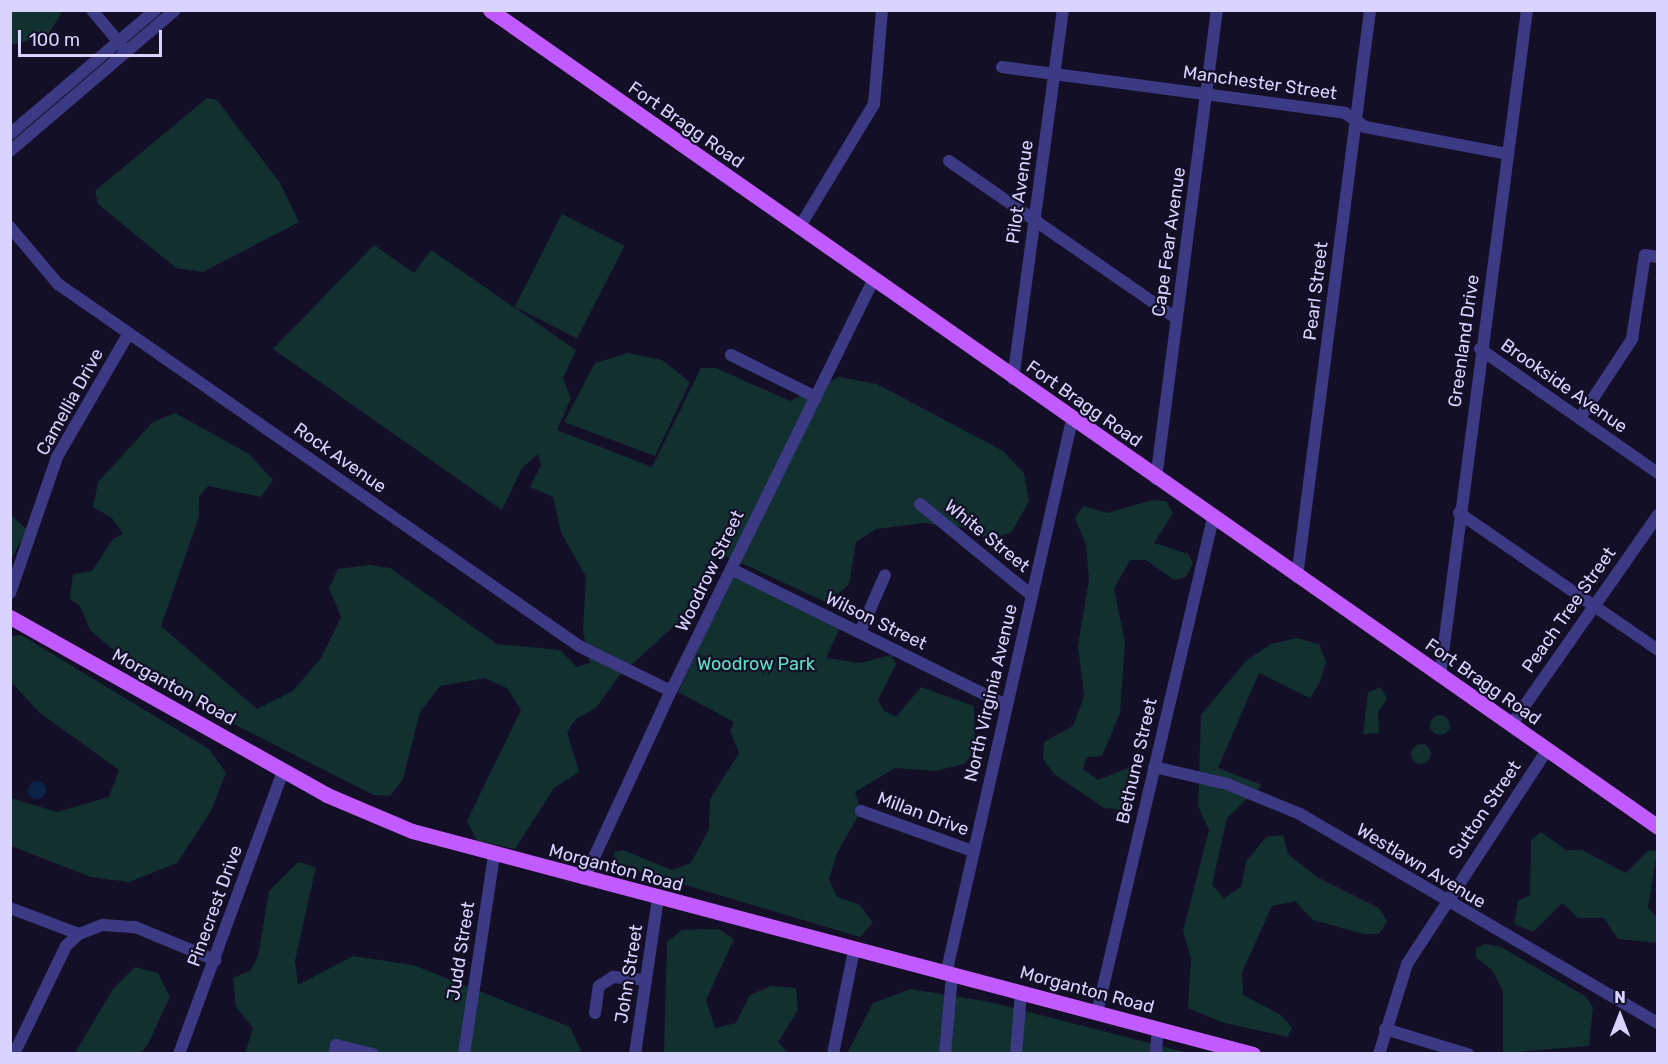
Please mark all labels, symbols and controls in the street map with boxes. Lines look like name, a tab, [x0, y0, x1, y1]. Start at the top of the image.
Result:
scale bar	[21, 18, 165, 56]
text: 100 m	[29, 29, 80, 51]
street label: Manchester Street	[1181, 61, 1339, 105]
street label: Fort Bragg Road	[624, 77, 748, 173]
street label: Pilot Avenue	[1002, 138, 1038, 246]
street label: Cape Fear Avenue	[1148, 165, 1190, 319]
street label: Pearl Street	[1299, 240, 1333, 342]
street label: Greenland Drive	[1444, 273, 1484, 409]
street label: Brookside Avenue	[1496, 334, 1632, 438]
street label: Camellia Drive	[32, 345, 108, 459]
street label: Fort Bragg Road	[1022, 356, 1146, 452]
street label: Rock Avenue	[289, 418, 391, 498]
street label: White Street	[940, 495, 1034, 577]
street label: Woodrow Street	[671, 506, 749, 636]
street label: Peach Tree Street	[1517, 543, 1621, 677]
street label: Wilson Street	[822, 587, 930, 655]
street label: North Virginia Avenue	[960, 602, 1022, 784]
street label: Fort Bragg Road	[1421, 634, 1545, 730]
street label: Morganton Road	[108, 644, 240, 730]
park label: Woodrow Park	[697, 653, 815, 675]
street label: Bethune Street	[1112, 696, 1162, 826]
street label: Sutton Street	[1444, 757, 1526, 863]
street label: Millan Drive	[874, 787, 972, 841]
street label: Westlawn Avenue	[1352, 819, 1490, 913]
street label: Morganton Road	[547, 840, 685, 896]
street label: Pinecrest Drive	[183, 842, 247, 970]
street label: Judd Street	[443, 900, 479, 1002]
street label: John Street	[611, 923, 647, 1025]
street label: Morganton Road	[1018, 962, 1156, 1018]
north arrow	[1590, 986, 1650, 1046]
text: N	[1614, 988, 1626, 1007]

